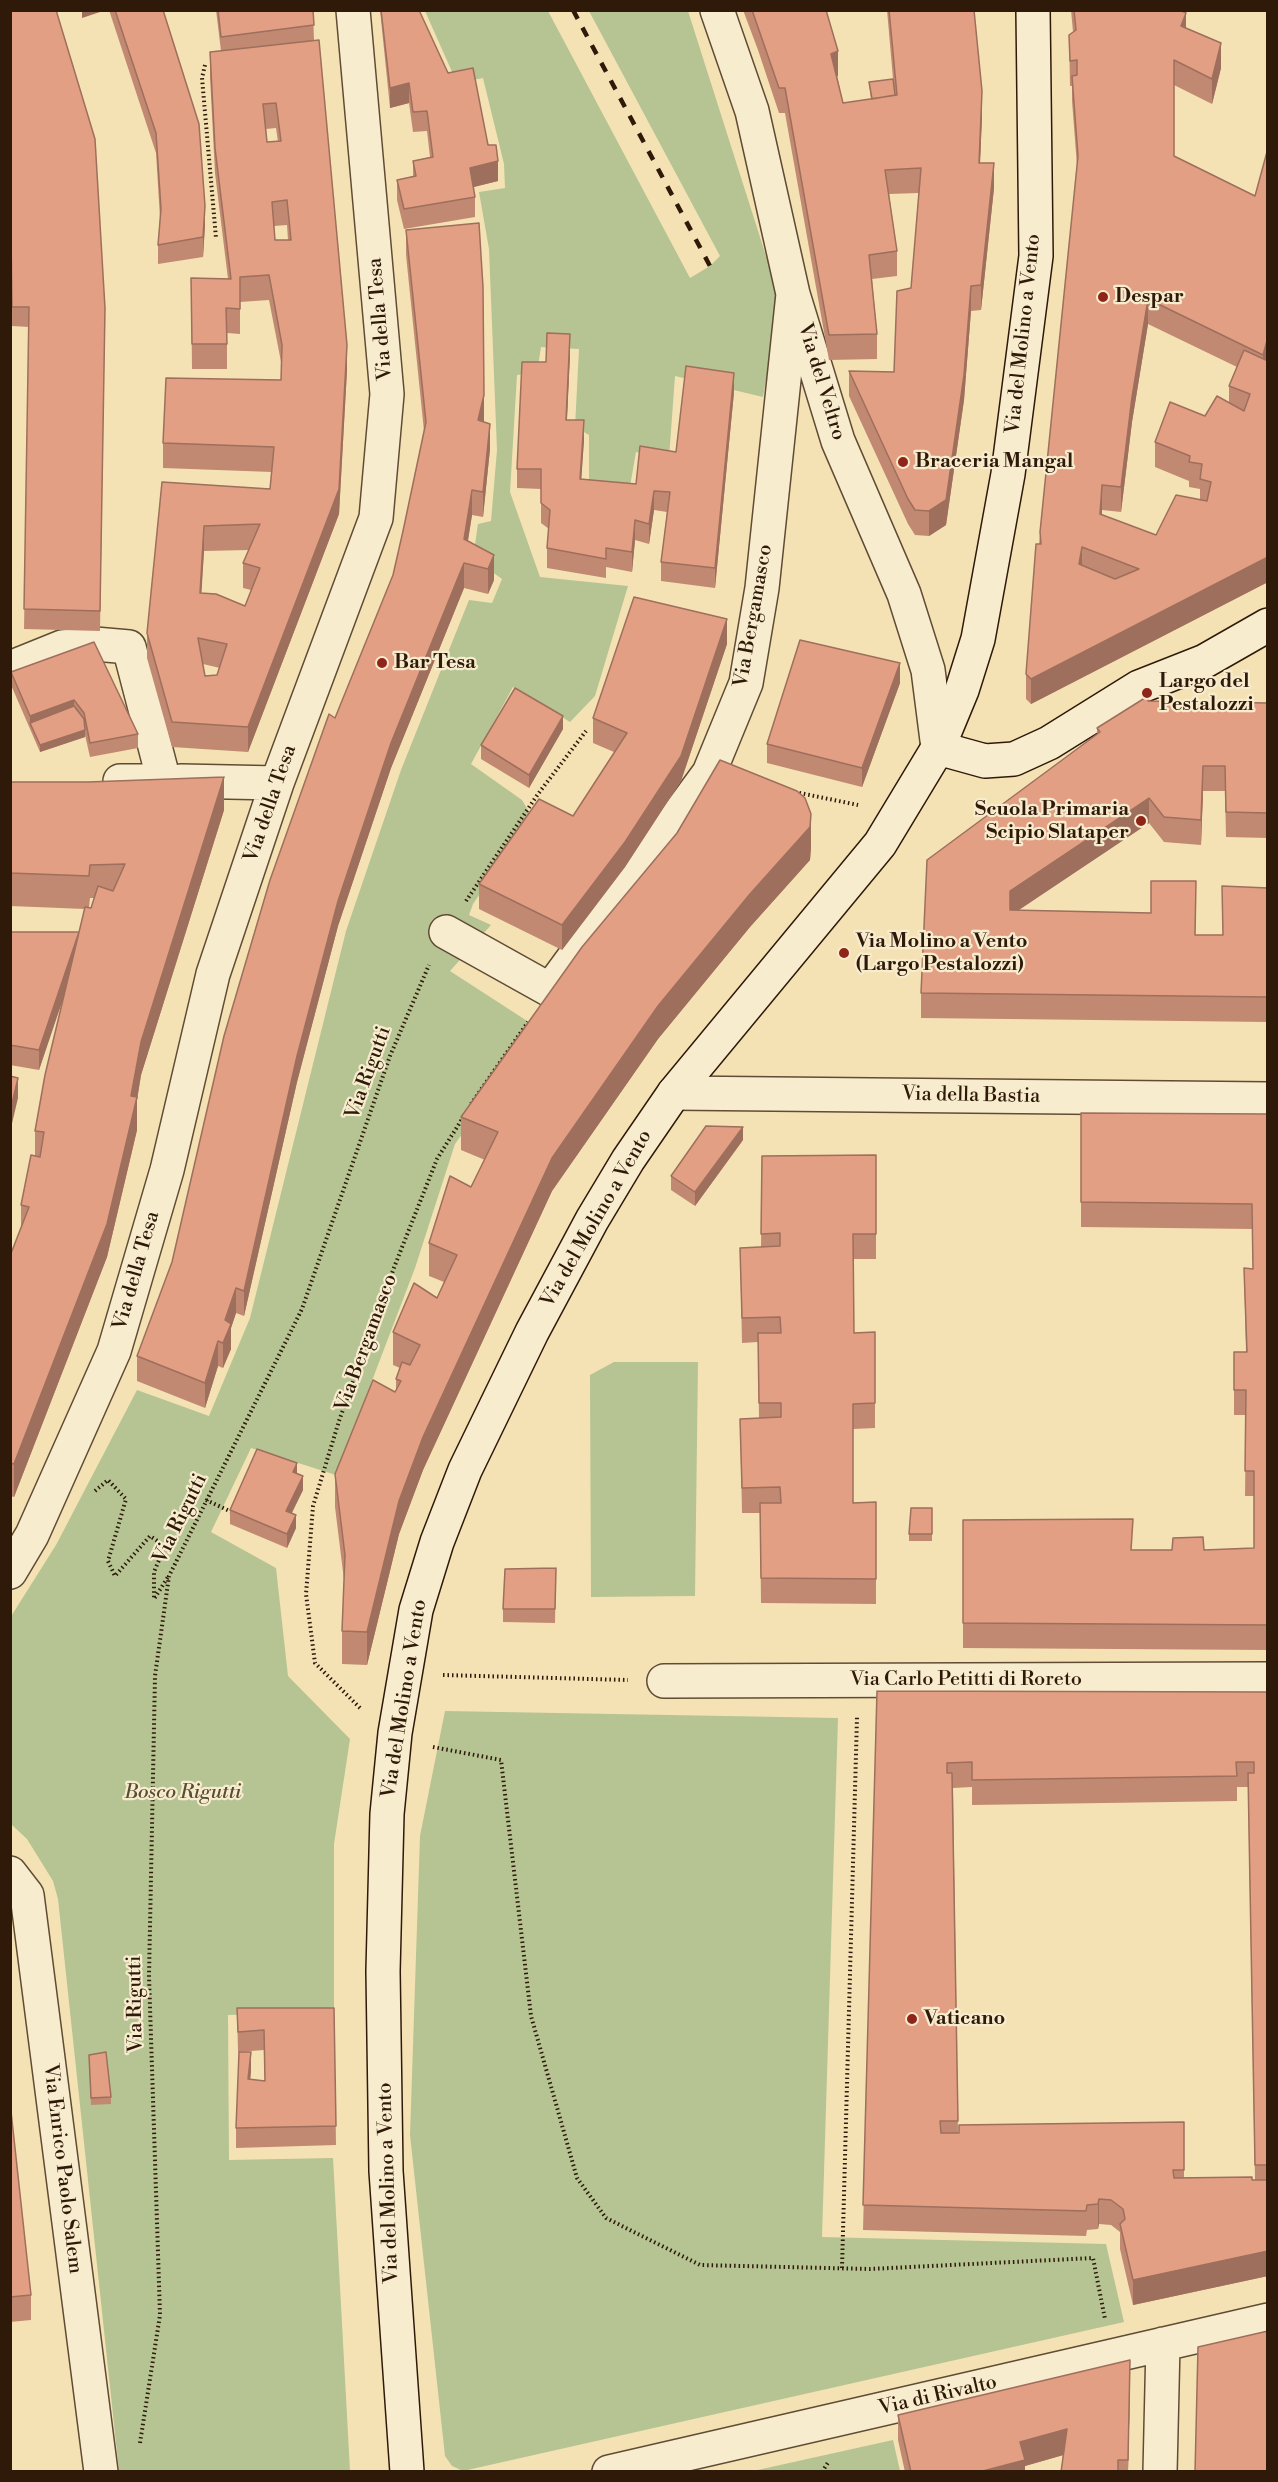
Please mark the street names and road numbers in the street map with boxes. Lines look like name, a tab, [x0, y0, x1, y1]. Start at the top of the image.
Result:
street label: Via del Molino a Vento	[1002, 233, 1046, 435]
street label: Via della Tesa	[364, 257, 398, 381]
street label: Via del Veltro	[792, 321, 850, 443]
street label: Via Bergamasco	[730, 543, 778, 689]
street label: Via della Tesa	[240, 742, 302, 866]
street label: Via Rigutti	[341, 1023, 397, 1123]
street label: Via della Bastia	[902, 1083, 1040, 1109]
street label: Via del Molino a Vento	[536, 1126, 658, 1312]
street label: Via della Tesa	[109, 1209, 165, 1333]
street label: Via Bergamasco	[331, 1271, 403, 1415]
street label: Via Rigutti	[149, 1470, 213, 1568]
street label: Via del Molino a Vento	[377, 1598, 433, 1800]
street label: Via Carlo Petitti di Roreto	[850, 1668, 1082, 1692]
street label: Via Rigutti	[123, 1955, 149, 2053]
street label: Via Enrico Paolo Salem	[37, 2063, 87, 2275]
street label: Via del Molino a Vento	[373, 2082, 405, 2284]
street label: Via di Rivalto	[877, 2371, 999, 2421]

